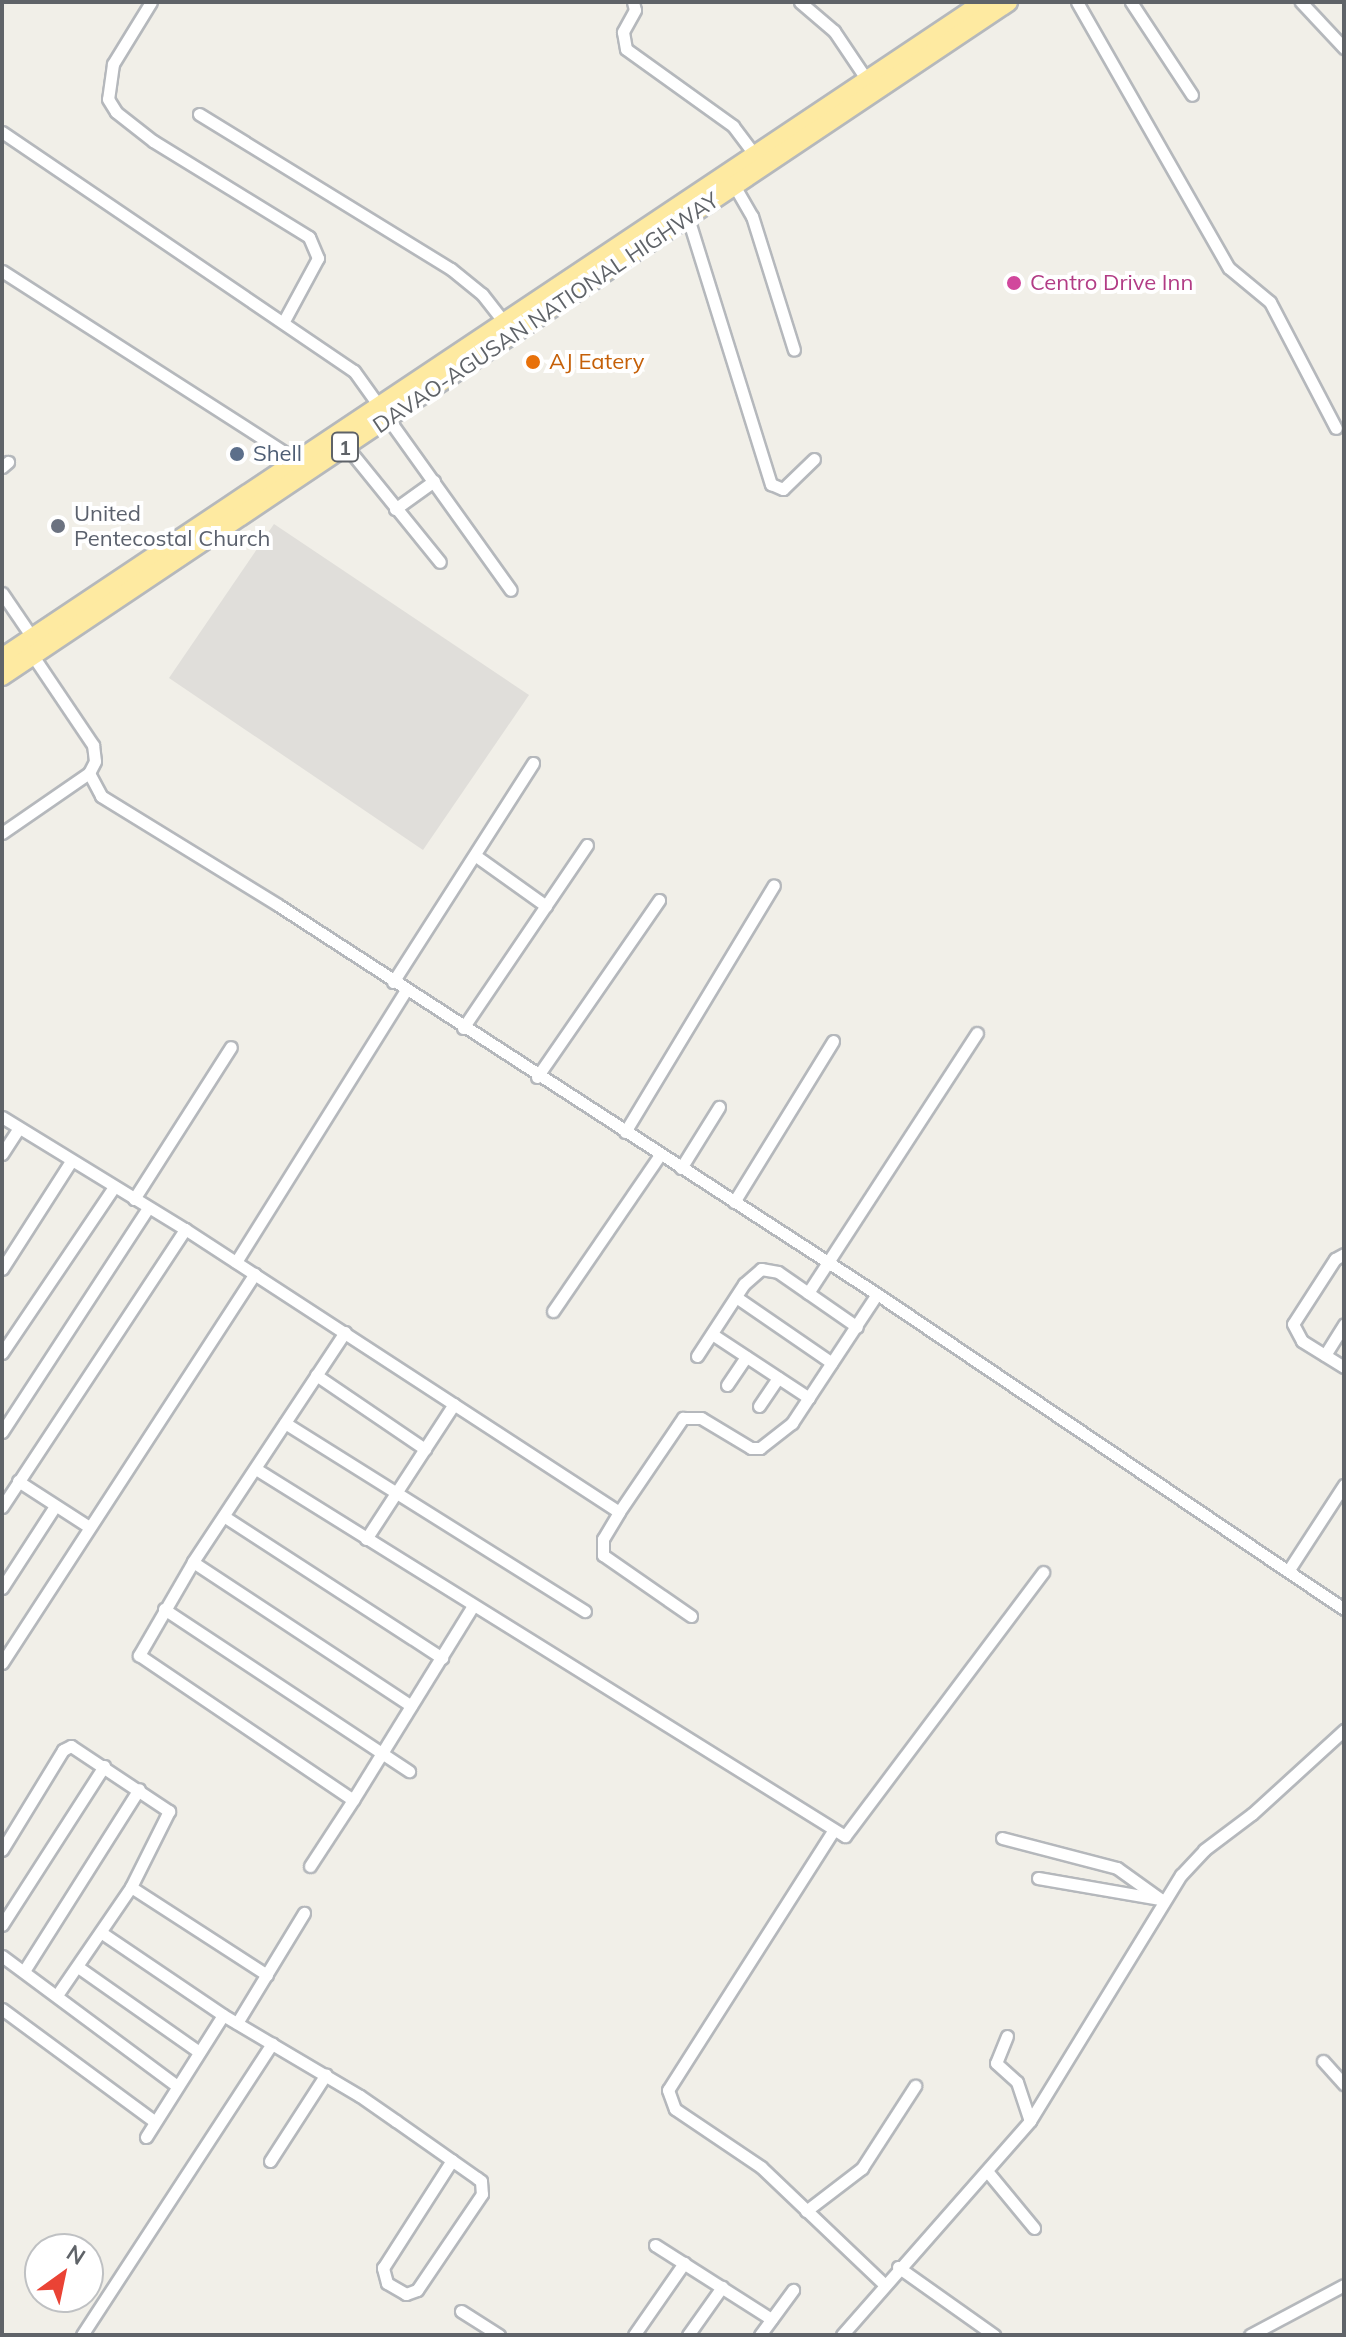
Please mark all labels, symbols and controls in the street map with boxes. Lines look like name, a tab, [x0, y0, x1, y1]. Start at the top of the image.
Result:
street label: DAVAO-AGUSAN NATIONAL HIGHWAY	[368, 187, 724, 439]
place label: Centro Drive Inn	[1030, 270, 1193, 296]
marker: Centro Drive Inn	[1005, 274, 1023, 292]
place label: AJ Eatery	[549, 349, 644, 375]
marker: AJ Eatery	[524, 353, 542, 371]
road number: 1	[331, 431, 359, 463]
place label: Shell	[253, 441, 302, 467]
marker: Shell	[228, 445, 246, 463]
place label: United Pentecostal Church	[74, 500, 270, 552]
marker: United Pentecostal Church	[49, 517, 67, 535]
north arrow	[24, 2233, 104, 2313]
text: N	[61, 2238, 91, 2271]

